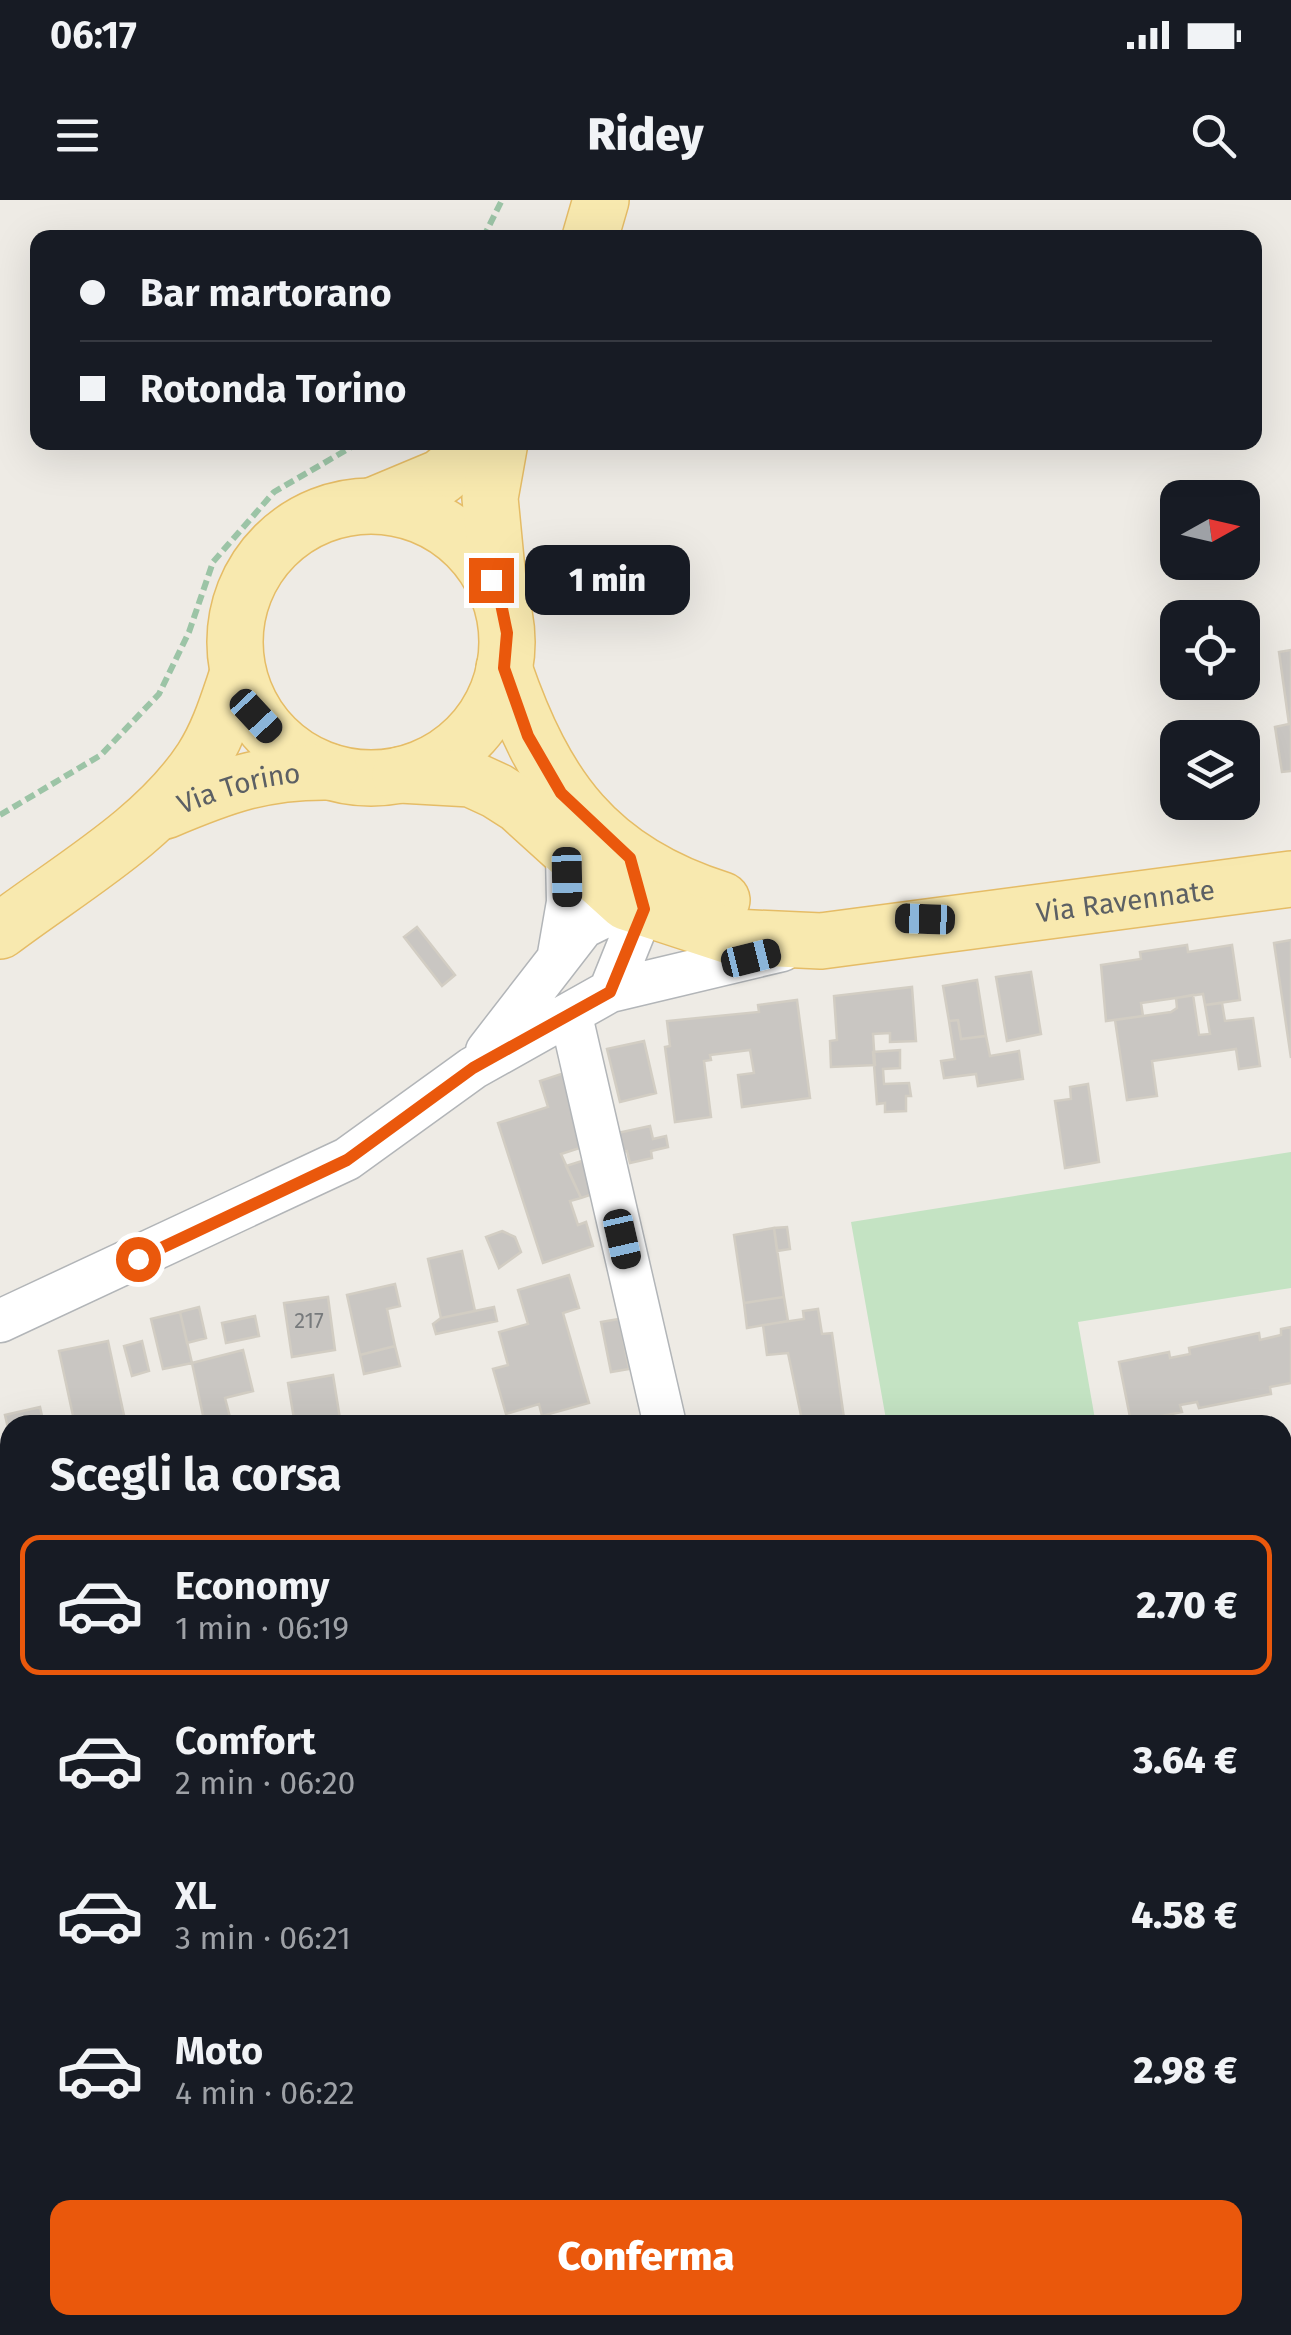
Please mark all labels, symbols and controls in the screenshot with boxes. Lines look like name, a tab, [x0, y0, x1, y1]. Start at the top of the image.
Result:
text: 06:17	[50, 12, 137, 58]
icon: menu	[50, 108, 105, 163]
text: Ridey	[588, 108, 703, 162]
icon: search	[1186, 108, 1241, 163]
text: Bar martorano	[140, 270, 392, 316]
text: Rotonda Torino	[140, 366, 407, 412]
north arrow	[1160, 480, 1260, 580]
map controls	[1160, 480, 1260, 820]
callout: 1 min	[526, 545, 691, 615]
route end	[469, 558, 514, 603]
text: 1 min	[569, 561, 646, 599]
button: locate	[1160, 600, 1260, 700]
car	[225, 684, 287, 748]
button: layers	[1160, 720, 1260, 820]
street label: Via Torino	[172, 756, 302, 821]
car	[551, 847, 583, 907]
street label: Via Ravennate	[1034, 873, 1217, 929]
car	[894, 903, 956, 935]
car	[718, 936, 784, 980]
car	[601, 1206, 643, 1272]
route start	[116, 1237, 161, 1282]
house number: 217	[294, 1307, 324, 1334]
text: Scegli la corsa	[50, 1448, 342, 1502]
icon: car	[55, 1560, 145, 1650]
text: Economy	[175, 1563, 330, 1609]
text: 2.70 €	[1136, 1582, 1237, 1628]
text: 1 min · 06:19	[175, 1609, 349, 1647]
icon: car	[55, 1715, 145, 1805]
text: Comfort	[175, 1718, 316, 1764]
text: 3.64 €	[1133, 1737, 1237, 1783]
text: 2 min · 06:20	[175, 1764, 355, 1802]
icon: car	[55, 1870, 145, 1960]
text: XL	[175, 1873, 217, 1919]
text: 4.58 €	[1131, 1892, 1237, 1938]
text: 3 min · 06:21	[175, 1919, 351, 1957]
icon: car	[55, 2025, 145, 2115]
text: Moto	[175, 2028, 263, 2074]
text: 2.98 €	[1133, 2047, 1237, 2093]
text: 4 min · 06:22	[175, 2074, 355, 2112]
button: Conferma	[50, 2200, 1242, 2315]

